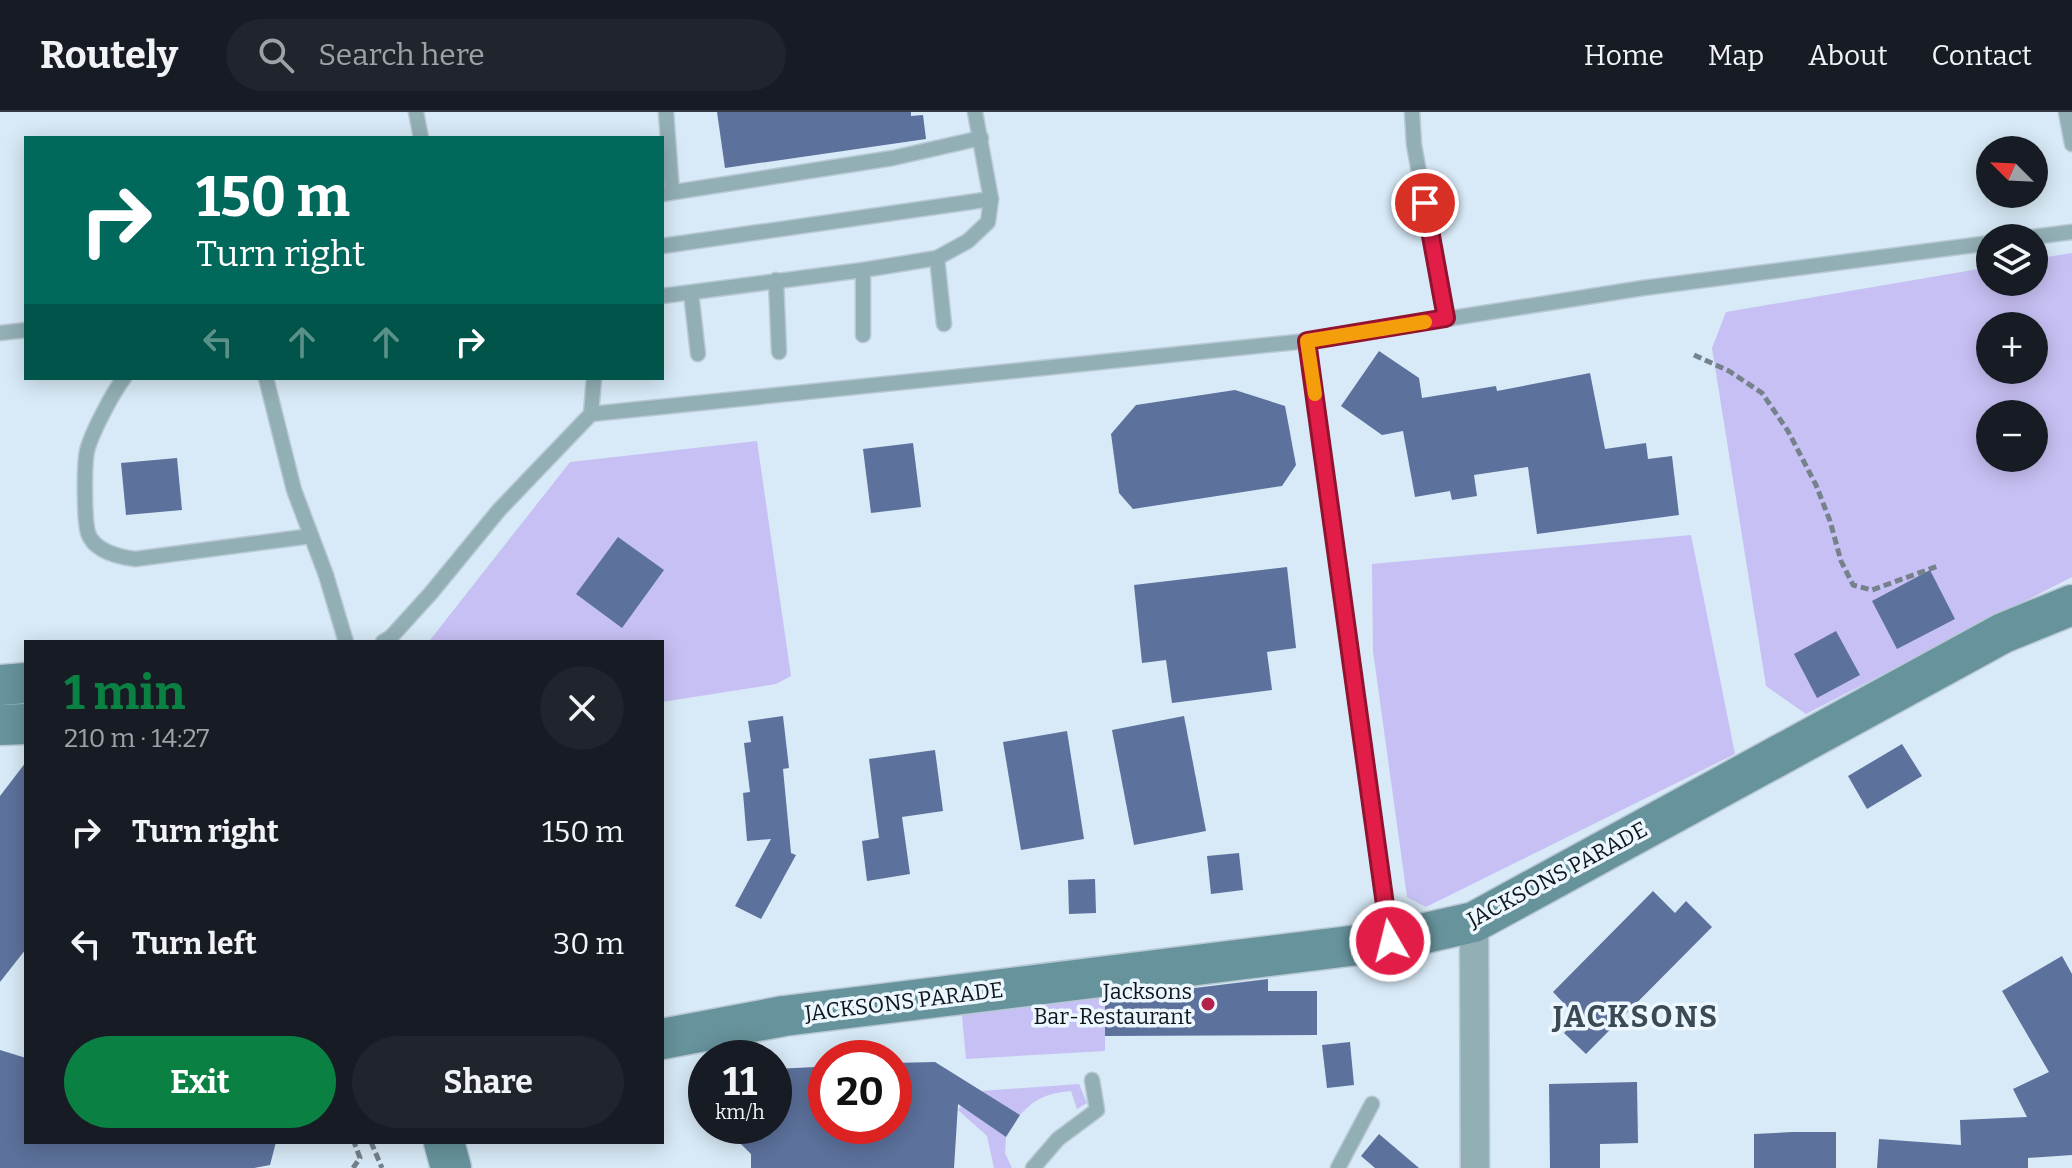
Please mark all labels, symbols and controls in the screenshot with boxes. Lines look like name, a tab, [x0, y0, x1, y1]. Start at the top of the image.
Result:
search box	[226, 19, 786, 91]
text: Routely	[40, 32, 178, 78]
icon: search	[254, 33, 298, 77]
text: Search here	[318, 37, 485, 73]
text: Home	[1584, 39, 1664, 72]
text: Map	[1708, 39, 1764, 72]
text: About	[1808, 39, 1888, 72]
text: Contact	[1932, 39, 2032, 72]
north arrow	[1976, 136, 2048, 208]
map controls	[1976, 136, 2048, 472]
text: 150 m	[196, 164, 350, 231]
icon: right	[64, 168, 168, 272]
pin	[1391, 169, 1459, 237]
icon: arrive	[1403, 181, 1447, 225]
button: layers	[1976, 224, 2048, 296]
text: Turn right	[196, 232, 365, 276]
button: +	[1976, 312, 2048, 384]
icon: left	[196, 320, 240, 364]
icon: ahead	[280, 320, 324, 364]
icon: ahead	[364, 320, 408, 364]
icon: right	[448, 320, 492, 364]
button: −	[1976, 400, 2048, 472]
text: 1 min	[64, 664, 185, 722]
button: close	[540, 666, 624, 750]
text: 210 m · 14:27	[64, 723, 209, 754]
icon: right	[64, 810, 108, 854]
text: Turn right	[132, 814, 279, 850]
text: 150 m	[542, 814, 624, 850]
street label: JACKSONS PARADE	[1462, 816, 1652, 934]
position arrow	[1348, 899, 1432, 983]
icon: left	[64, 922, 108, 966]
text: Turn left	[132, 926, 257, 962]
text: 30 m	[553, 926, 624, 962]
street label: JACKSONS PARADE	[802, 976, 1005, 1027]
place label: Jacksons Bar-Restaurant	[1034, 978, 1192, 1030]
marker: Jacksons Bar-Restaurant	[1199, 995, 1217, 1013]
district label: JACKSONS	[1551, 999, 1719, 1035]
button: Exit	[64, 1036, 336, 1128]
button: Share	[352, 1036, 624, 1128]
speed limit sign: 20	[808, 1040, 912, 1144]
text: 11	[723, 1058, 757, 1106]
text: km/h	[715, 1100, 765, 1124]

